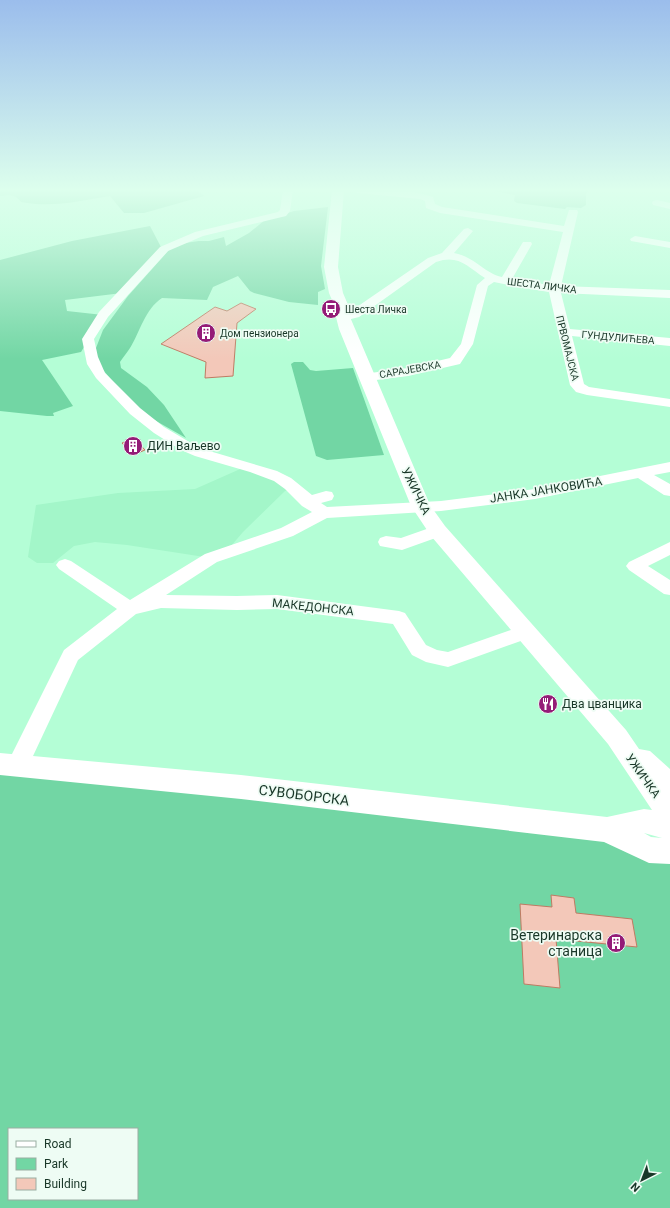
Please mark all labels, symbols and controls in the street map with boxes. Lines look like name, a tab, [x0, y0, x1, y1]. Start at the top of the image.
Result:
street label: ШЕСТА ЛИЧКА	[507, 276, 578, 295]
bus stop icon: Шеста Личка	[320, 298, 342, 320]
place label: Шеста Личка	[345, 304, 407, 315]
street label: ПРВОМАЈСКА	[554, 314, 581, 382]
building icon: Дом пензионера	[195, 322, 217, 344]
place label: Дом пензионера	[220, 328, 299, 339]
street label: ГУНДУЛИЋЕВА	[581, 329, 655, 346]
street label: САРАЈЕВСКА	[379, 359, 442, 380]
building icon: ДИН Ваљево	[122, 435, 144, 457]
place label: ДИН Ваљево	[147, 439, 221, 453]
street label: УЖИЧКА	[399, 465, 433, 517]
street label: ЈАНКА ЈАНКОВИЋА	[489, 474, 603, 506]
street label: МАКЕДОНСКА	[271, 596, 355, 618]
restaurant icon: Два цванцика	[537, 693, 559, 715]
place label: Два цванцика	[562, 697, 642, 711]
street label: УЖИЧКА	[623, 751, 663, 801]
street label: СУВОБОРСКА	[258, 782, 350, 808]
place label: Ветеринарска станица	[510, 927, 602, 959]
building icon: Ветеринарска станица	[605, 932, 627, 954]
legend	[8, 1128, 138, 1200]
text: Road	[44, 1137, 72, 1151]
text: Park	[44, 1157, 69, 1171]
north arrow	[622, 1160, 662, 1200]
text: Building	[44, 1177, 87, 1191]
text: N	[628, 1179, 643, 1194]

